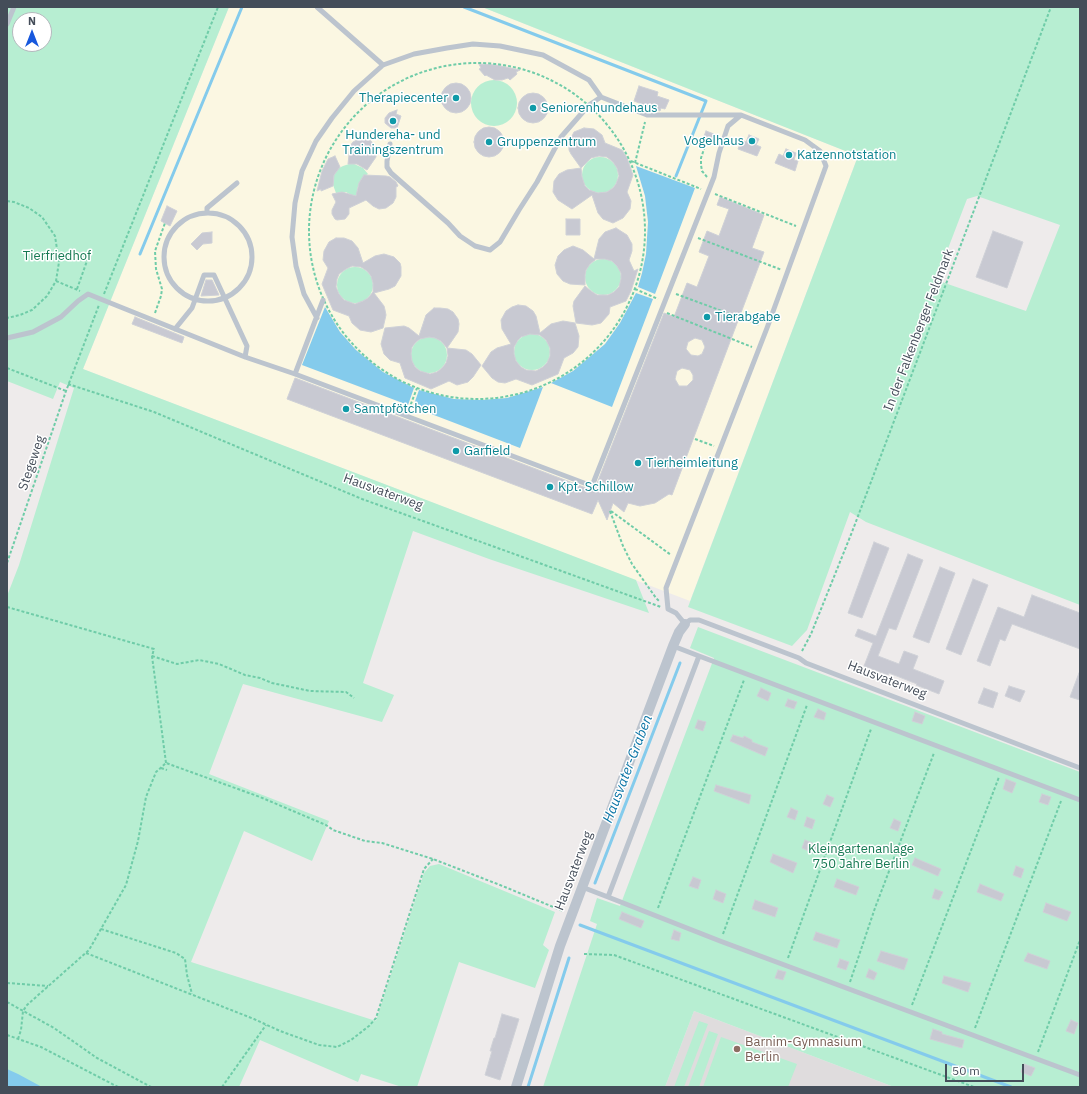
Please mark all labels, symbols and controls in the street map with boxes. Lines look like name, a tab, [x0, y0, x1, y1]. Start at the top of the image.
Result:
north arrow	[12, 12, 52, 52]
text: N	[28, 14, 36, 28]
place label: Therapiecenter	[359, 90, 448, 106]
marker: Therapiecenter	[451, 93, 461, 103]
place label: Seniorenhundehaus	[541, 100, 658, 116]
marker: Seniorenhundehaus	[528, 103, 538, 113]
marker: Hundereha- und Trainingszentrum	[388, 116, 398, 126]
place label: Hundereha- und Trainingszentrum	[342, 127, 444, 158]
place label: Vogelhaus	[684, 133, 744, 149]
place label: Gruppenzentrum	[497, 134, 596, 150]
marker: Vogelhaus	[747, 136, 757, 146]
marker: Gruppenzentrum	[484, 137, 494, 147]
place label: Katzennotstation	[797, 147, 896, 163]
marker: Katzennotstation	[784, 150, 794, 160]
street label: In der Falkenberger Feldmark	[881, 247, 957, 413]
park label: Tierfriedhof	[23, 248, 91, 264]
place label: Tierabgabe	[715, 309, 780, 325]
marker: Tierabgabe	[702, 312, 712, 322]
place label: Samtpfötchen	[354, 401, 436, 417]
marker: Samtpfötchen	[341, 404, 351, 414]
street label: Stegeweg	[15, 434, 49, 492]
place label: Garfield	[464, 443, 510, 459]
marker: Garfield	[451, 446, 461, 456]
place label: Tierheimleitung	[646, 455, 738, 471]
marker: Tierheimleitung	[633, 458, 643, 468]
street label: Hausvaterweg	[341, 470, 425, 514]
place label: Kpt. Schillow	[558, 479, 634, 495]
marker: Kpt. Schillow	[545, 482, 555, 492]
street label: Hausvaterweg	[845, 658, 929, 702]
water label: Hausvater-Graben	[600, 713, 656, 825]
street label: Hausvaterweg	[552, 829, 596, 913]
park label: Kleingartenanlage 750 Jahre Berlin	[808, 841, 914, 872]
place label: Barnim-Gymnasium Berlin	[745, 1034, 862, 1065]
marker: Barnim-Gymnasium Berlin	[732, 1044, 742, 1054]
scale bar	[947, 1056, 1026, 1082]
text: 50 m	[952, 1063, 980, 1078]

